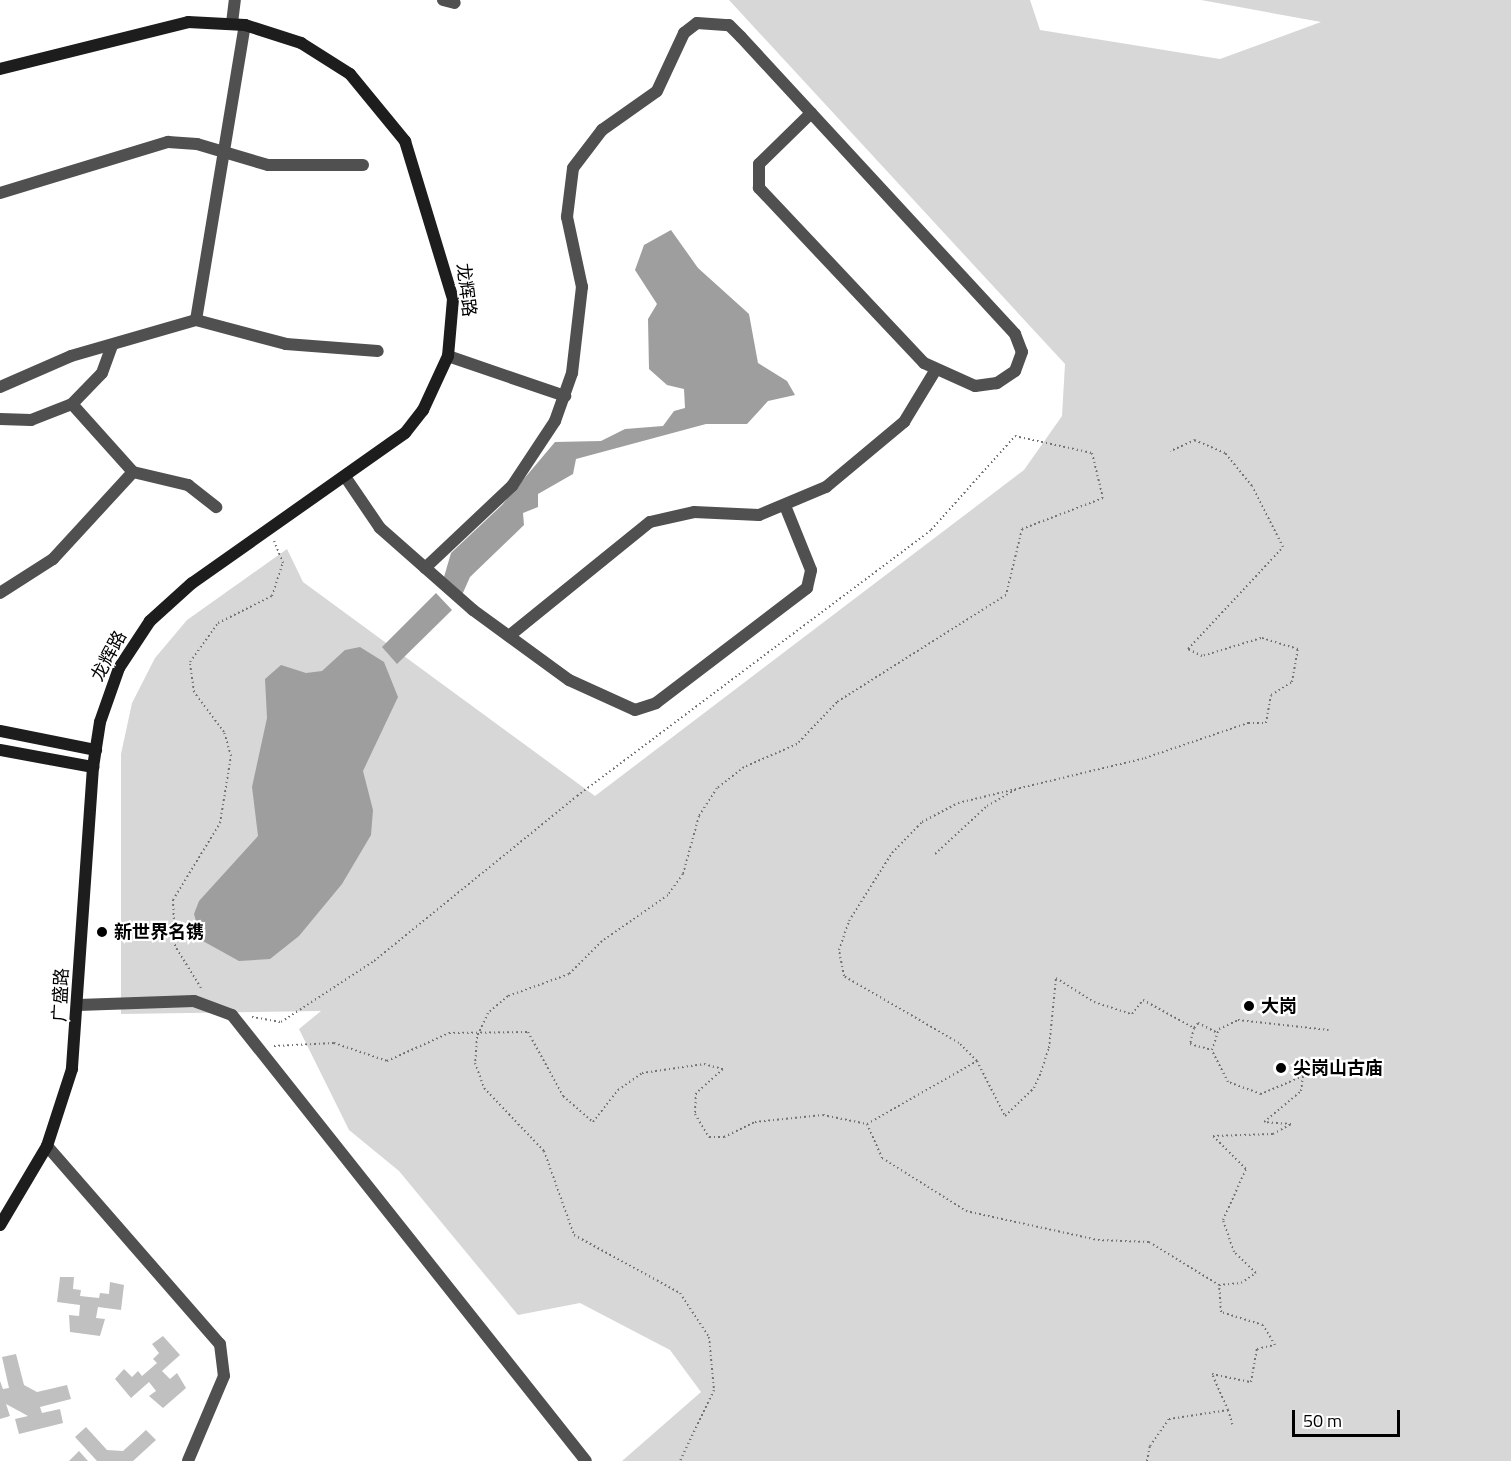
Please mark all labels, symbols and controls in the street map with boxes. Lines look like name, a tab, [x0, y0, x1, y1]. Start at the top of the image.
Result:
street label: 龙辉路	[452, 262, 480, 318]
street label: 龙辉路	[87, 627, 131, 685]
place label: 新世界名镌	[114, 921, 204, 943]
marker: 新世界名镌	[95, 925, 109, 939]
street label: 广盛路	[49, 967, 73, 1023]
place label: 大岗	[1261, 995, 1297, 1017]
marker: 大岗	[1242, 999, 1256, 1013]
place label: 尖岗山古庙	[1293, 1057, 1383, 1079]
marker: 尖岗山古庙	[1274, 1061, 1288, 1075]
scale bar	[1295, 1398, 1403, 1436]
text: 50 m	[1303, 1407, 1342, 1434]

